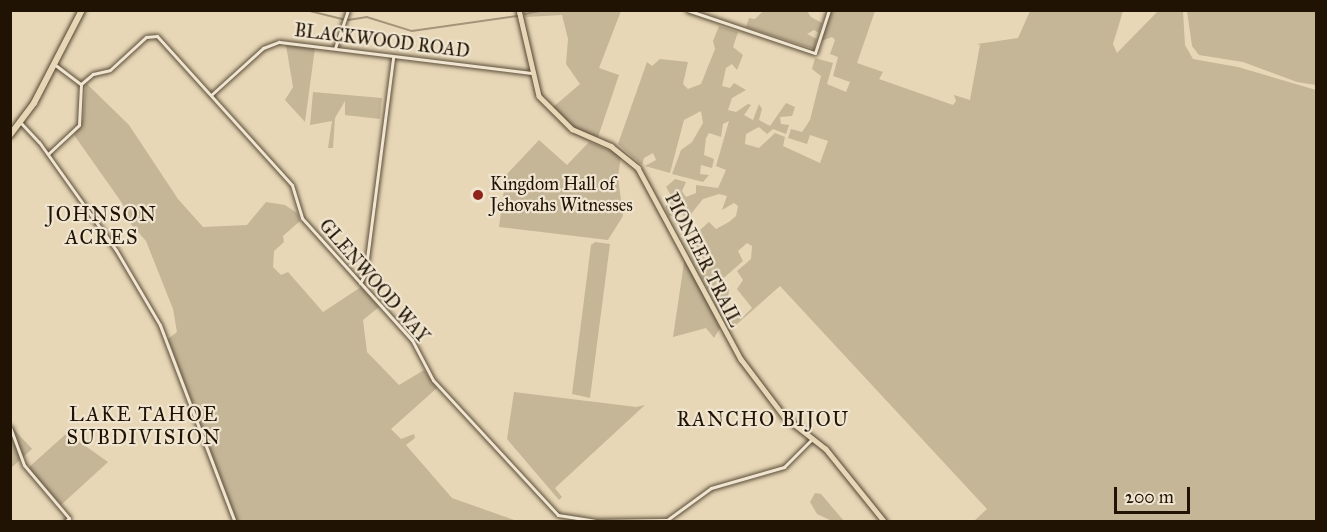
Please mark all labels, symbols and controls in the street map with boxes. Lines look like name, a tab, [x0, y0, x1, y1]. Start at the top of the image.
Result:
street label: BLACKWOOD ROAD	[293, 20, 471, 62]
place label: Kingdom Hall of Jehovahs Witnesses	[490, 174, 633, 216]
marker: Kingdom Hall of Jehovahs Witnesses	[471, 188, 485, 202]
street label: PIONEER TRAIL	[660, 190, 746, 330]
district label: JOHNSON ACRES	[47, 202, 157, 249]
street label: GLENWOOD WAY	[315, 215, 433, 347]
district label: LAKE TAHOE SUBDIVISION	[66, 403, 222, 450]
district label: RANCHO BIJOU	[677, 407, 849, 431]
scale bar	[1117, 475, 1194, 513]
text: 200 m	[1125, 486, 1174, 508]

